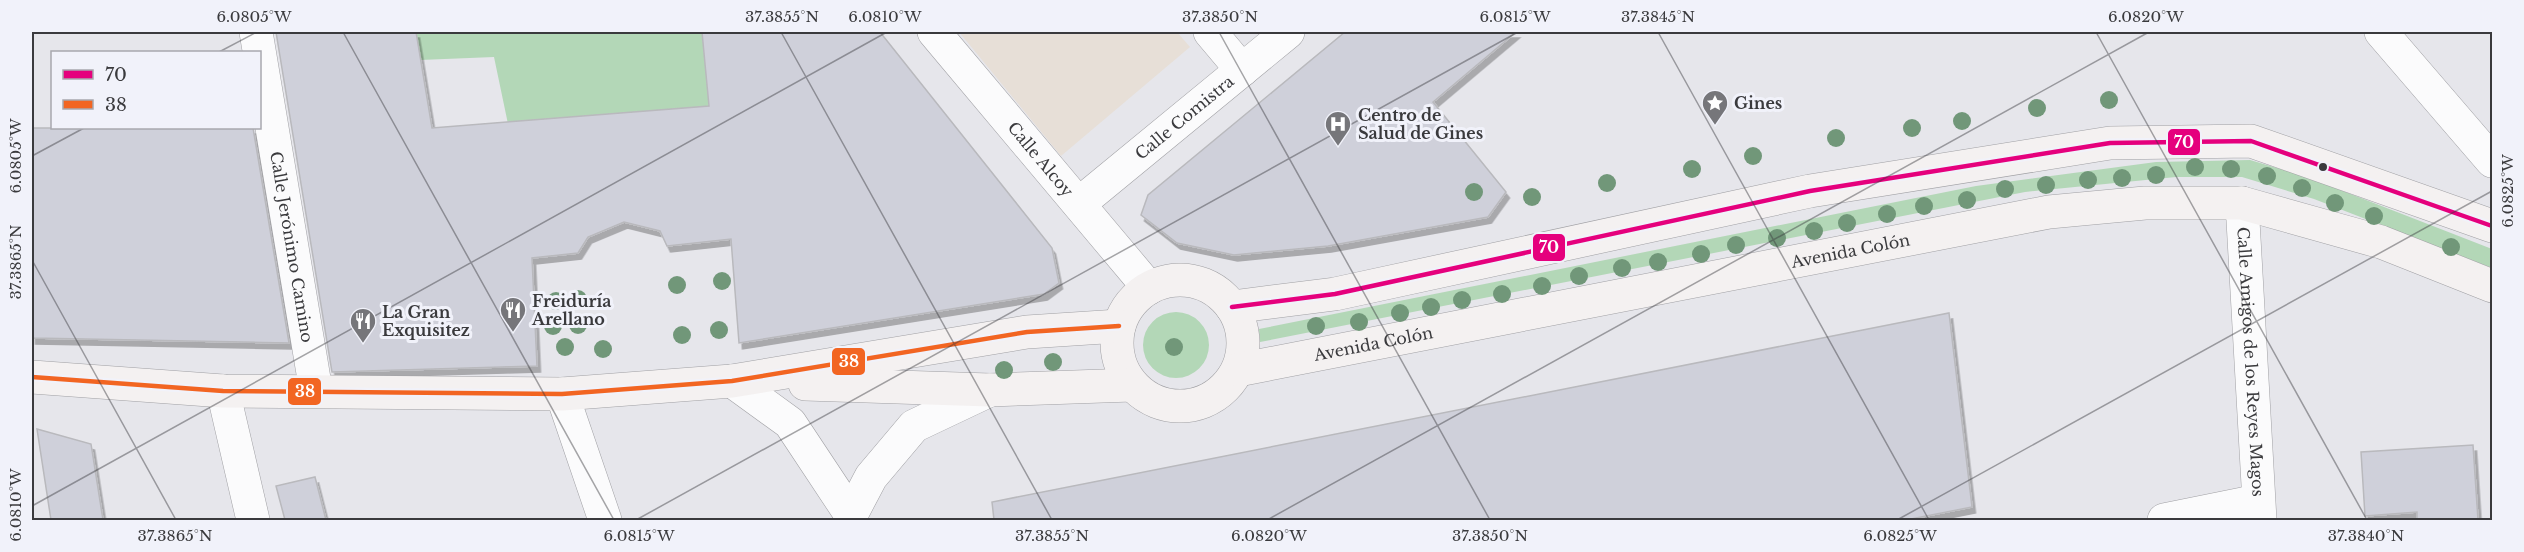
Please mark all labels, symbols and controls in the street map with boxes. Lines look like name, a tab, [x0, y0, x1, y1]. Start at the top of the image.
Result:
text: 6.0805°W	[216, 7, 292, 26]
text: 37.3855°N	[745, 7, 819, 26]
text: 6.0810°W	[848, 7, 922, 26]
text: 37.3850°N	[1182, 7, 1258, 26]
text: 6.0815°W	[1479, 7, 1551, 26]
text: 37.3845°N	[1621, 7, 1695, 26]
text: 6.0820°W	[2108, 7, 2184, 26]
legend	[51, 51, 261, 129]
text: 70	[105, 64, 127, 86]
street label: Calle Comistra	[1131, 71, 1238, 164]
place icon: Gines	[1700, 88, 1730, 126]
place label: Gines	[1734, 93, 1782, 113]
text: 38	[105, 94, 127, 116]
place label: Centro de Salud de Gines	[1358, 105, 1483, 143]
hospital icon: Centro de Salud de Gines	[1323, 109, 1353, 147]
text: 6.0805°W	[6, 118, 25, 194]
street label: Calle Alcoy	[1004, 118, 1078, 201]
line badge: 70	[2167, 128, 2201, 156]
text: 70	[2174, 132, 2194, 152]
street label: Calle Jerónimo Camino	[266, 150, 318, 344]
text: 6.0825°W	[2498, 154, 2517, 228]
unlabelled marker	[2317, 161, 2329, 173]
text: 37.3865°N	[6, 224, 25, 300]
street label: Calle Amigos de los Reyes Magos	[2233, 226, 2269, 497]
street label: Avenida Colón	[1788, 229, 1912, 272]
line badge: 70	[1532, 233, 1566, 262]
text: 70	[1539, 237, 1559, 257]
place label: Freiduría Arellano	[531, 291, 611, 329]
restaurant icon: Freiduría Arellano	[498, 295, 528, 333]
place label: La Gran Exquisitez	[382, 302, 470, 340]
restaurant icon: La Gran Exquisitez	[348, 306, 378, 344]
street label: Avenida Colón	[1311, 322, 1435, 365]
line badge: 38	[831, 347, 866, 376]
text: 38	[839, 351, 859, 371]
line badge: 38	[287, 377, 322, 406]
text: 38	[295, 381, 315, 401]
text: 6.0810°W	[6, 468, 25, 542]
text: 37.3865°N	[137, 526, 213, 545]
text: 6.0815°W	[603, 526, 675, 545]
text: 37.3855°N	[1015, 526, 1089, 545]
text: 6.0820°W	[1231, 526, 1307, 545]
text: 37.3850°N	[1452, 526, 1528, 545]
text: 6.0825°W	[1863, 526, 1937, 545]
text: 37.3840°N	[2328, 526, 2404, 545]

